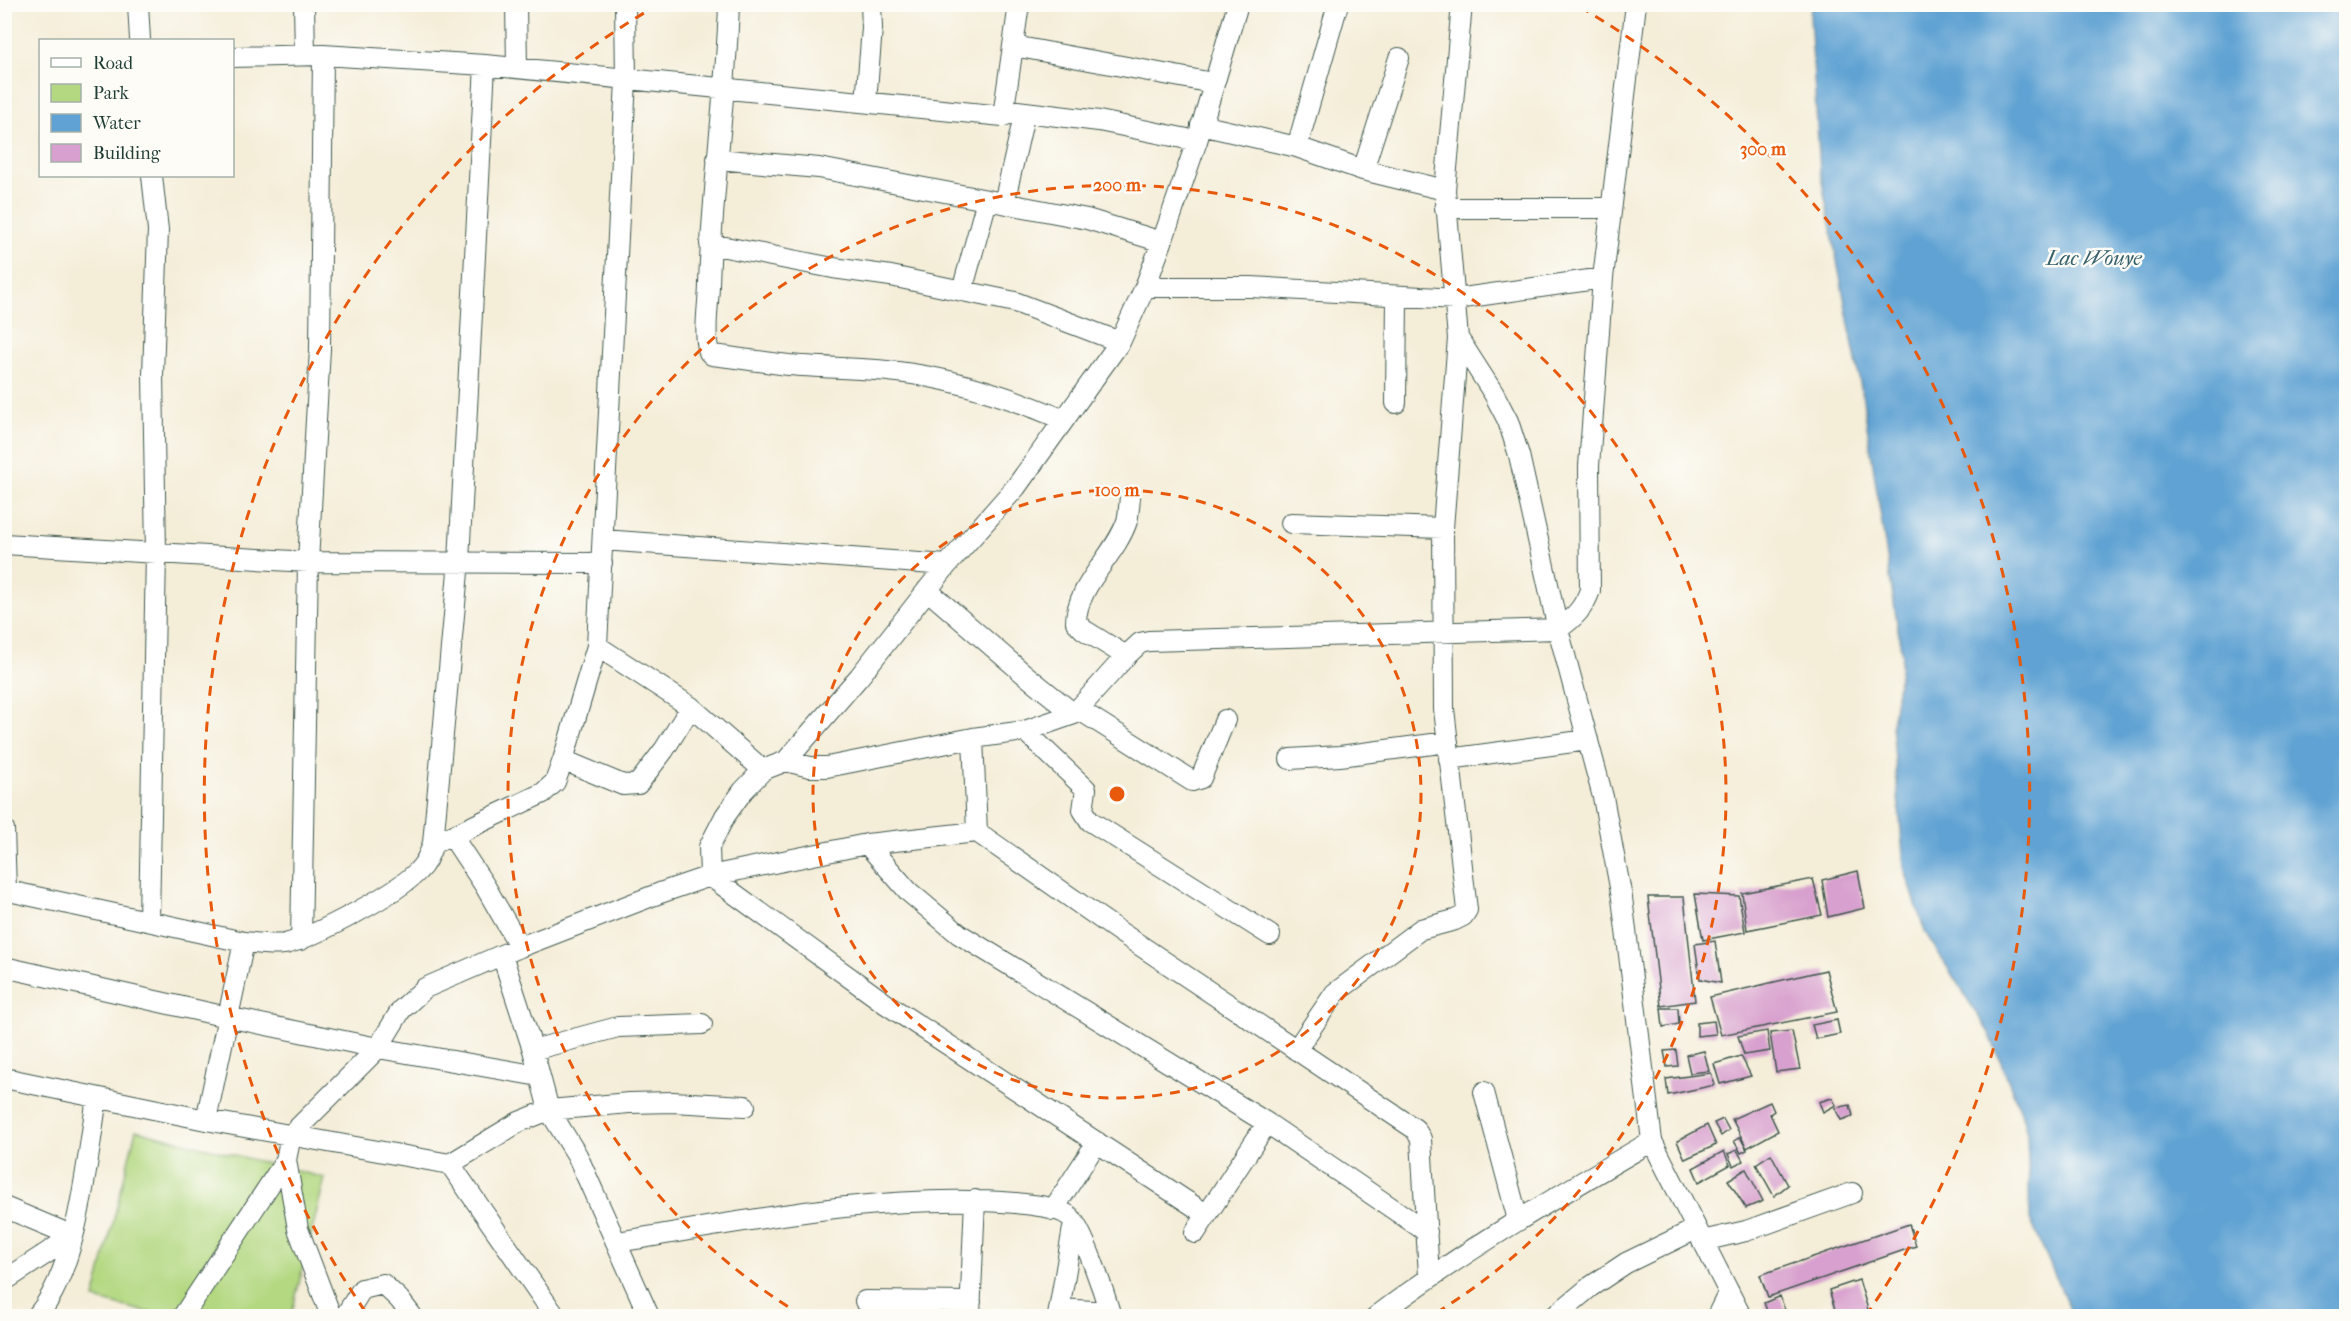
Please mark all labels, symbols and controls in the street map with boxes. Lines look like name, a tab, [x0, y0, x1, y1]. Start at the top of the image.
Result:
legend	[39, 39, 234, 177]
text: Road	[93, 53, 133, 74]
text: Park	[93, 83, 130, 104]
text: Water	[92, 113, 141, 134]
text: 300 m	[1740, 139, 1787, 160]
text: Building	[93, 143, 161, 164]
text: 200 m	[1093, 175, 1142, 196]
water label: Lac Wouye	[2044, 246, 2142, 270]
text: 100 m	[1094, 480, 1141, 501]
centre of rings	[1107, 784, 1127, 804]

